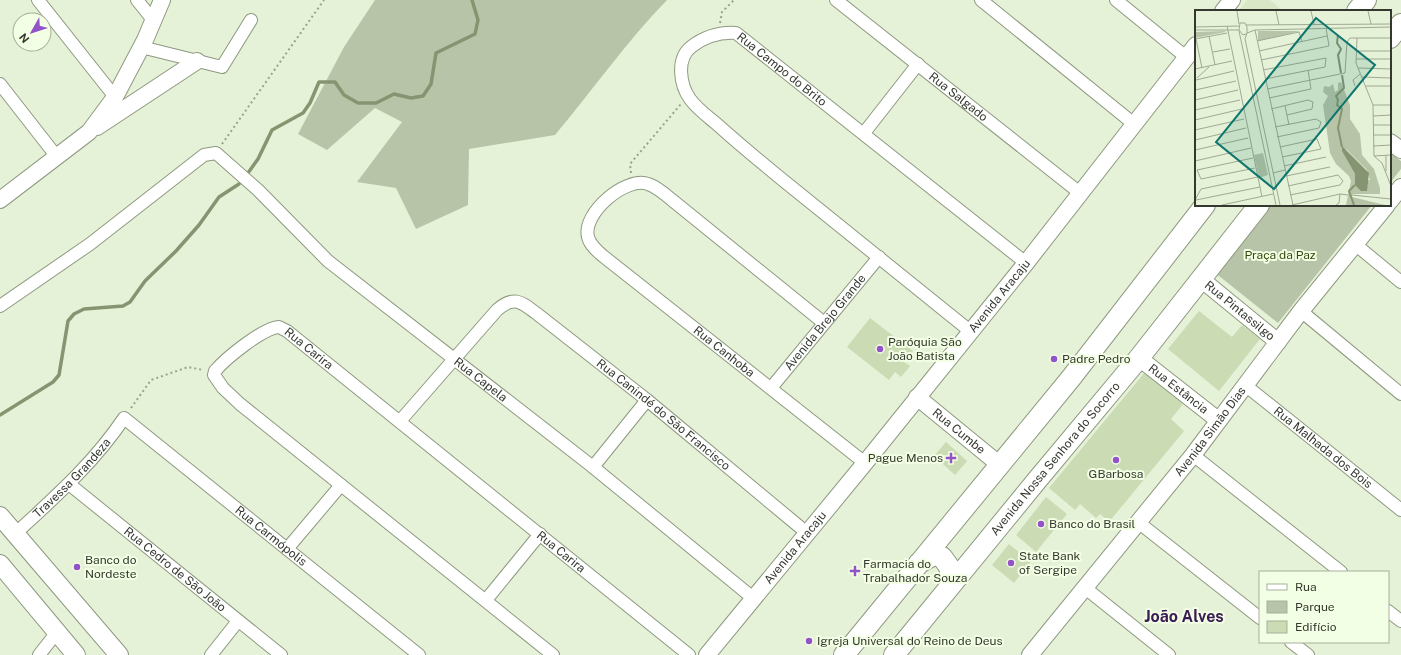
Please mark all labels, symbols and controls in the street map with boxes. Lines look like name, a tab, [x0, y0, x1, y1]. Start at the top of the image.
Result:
inset map	[1195, 10, 1391, 206]
north arrow	[12, 12, 52, 52]
street label: Rua Campo do Brito	[734, 30, 830, 109]
text: N	[17, 31, 32, 45]
street label: Rua Salgado	[926, 69, 991, 124]
park label: Praça da Paz	[1244, 248, 1316, 262]
street label: Avenida Aracaju	[966, 257, 1033, 336]
street label: Avenida Brejo Grande	[781, 271, 869, 373]
street label: Rua Pintassilgo	[1202, 278, 1278, 344]
street label: Rua Canhoba	[691, 323, 757, 380]
street label: Rua Carira	[282, 325, 336, 372]
place label: Paróquia São João Batista	[888, 335, 962, 363]
marker: Paróquia São João Batista	[875, 344, 885, 354]
place label: Padre Pedro	[1062, 352, 1131, 366]
marker: Padre Pedro	[1049, 354, 1059, 364]
street label: Rua Capela	[451, 355, 510, 405]
street label: Rua Canindé do São Francisco	[594, 356, 733, 473]
street label: Rua Estância	[1146, 361, 1211, 417]
street label: Avenida Nossa Senhora do Socorro	[988, 379, 1123, 538]
street label: Avenida Simão Dias	[1171, 384, 1249, 479]
street label: Rua Malhada dos Bois	[1271, 404, 1375, 491]
street label: Rua Cumbe	[929, 405, 988, 457]
street label: Travessa Grandeza	[30, 435, 114, 521]
place label: Pague Menos	[868, 451, 943, 465]
marker: Pague Menos	[946, 453, 956, 463]
marker: GBarbosa	[1111, 455, 1121, 465]
place label: GBarbosa	[1089, 467, 1143, 481]
street label: Rua Carmópolis	[232, 503, 310, 569]
street label: Avenida Aracaju	[761, 508, 829, 587]
place label: Banco do Brasil	[1049, 517, 1136, 531]
marker: Banco do Brasil	[1036, 519, 1046, 529]
street label: Rua Cedro de São João	[121, 524, 229, 615]
street label: Rua Carira	[534, 528, 588, 576]
place label: State Bank of Sergipe	[1019, 549, 1081, 577]
place label: Banco do Nordeste	[85, 553, 137, 581]
place label: Farmacia do Trabalhador Souza	[863, 557, 967, 585]
marker: State Bank of Sergipe	[1006, 558, 1016, 568]
marker: Banco do Nordeste	[72, 562, 82, 572]
marker: Farmacia do Trabalhador Souza	[850, 566, 860, 576]
legend	[1259, 571, 1389, 643]
text: Rua	[1295, 580, 1317, 594]
text: Parque	[1295, 600, 1335, 614]
district label: João Alves	[1144, 607, 1224, 626]
text: Edifício	[1295, 620, 1337, 634]
place label: Igreja Universal do Reino de Deus	[817, 634, 1003, 648]
marker: Igreja Universal do Reino de Deus	[804, 636, 814, 646]

